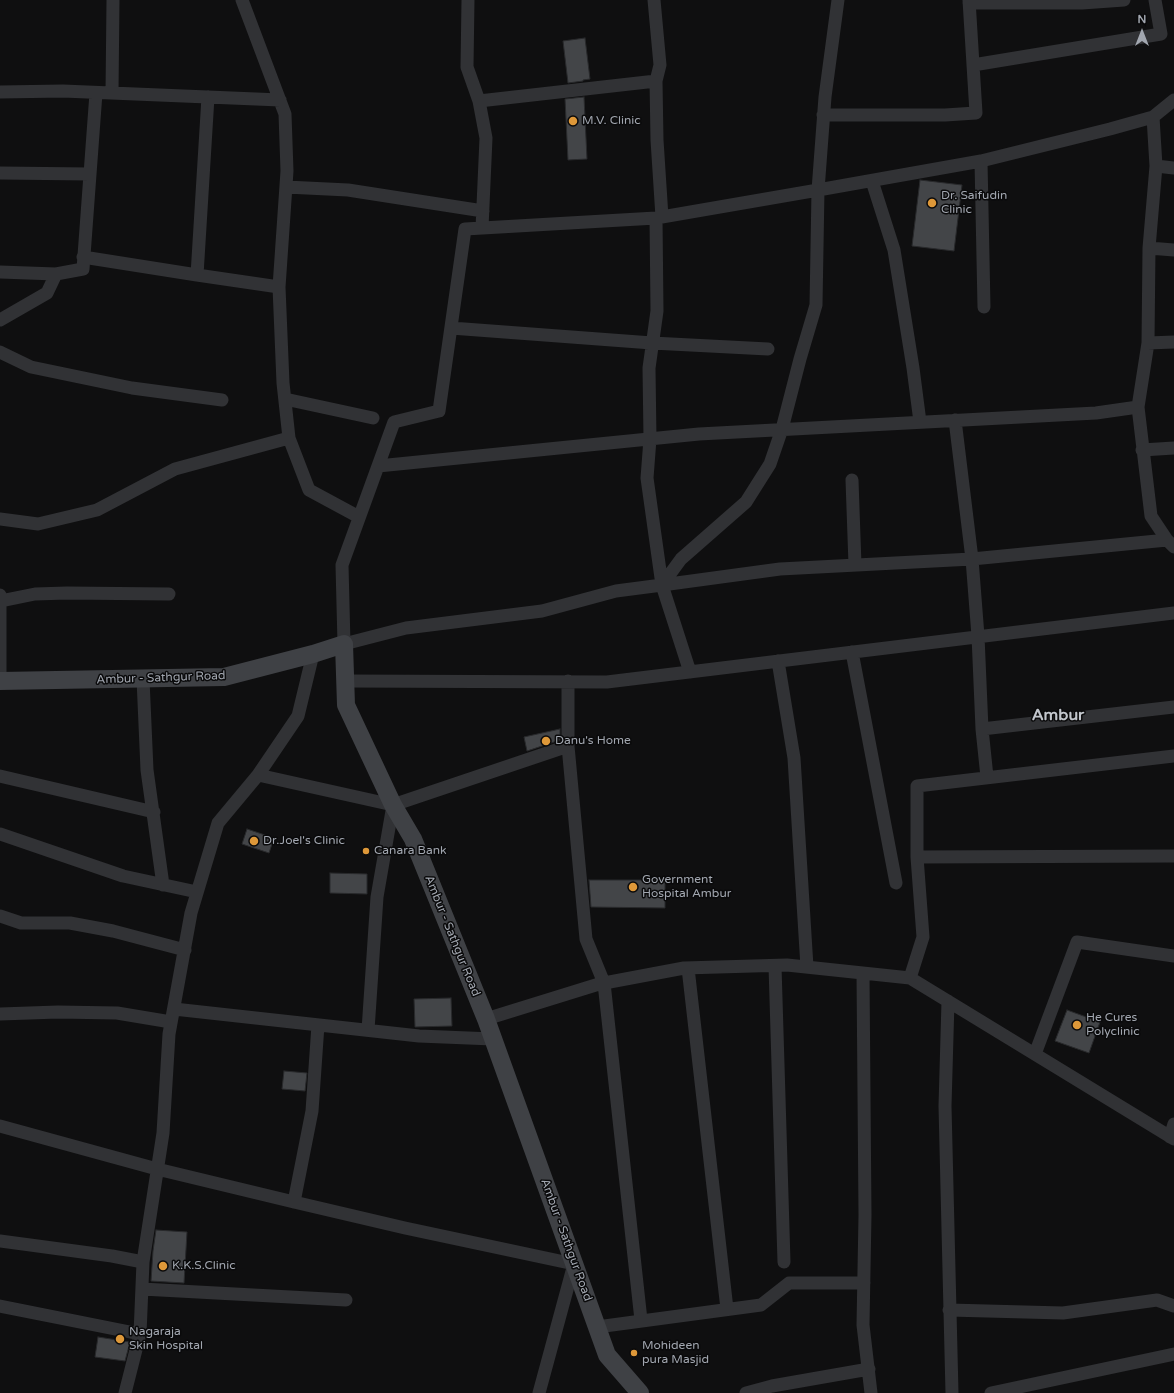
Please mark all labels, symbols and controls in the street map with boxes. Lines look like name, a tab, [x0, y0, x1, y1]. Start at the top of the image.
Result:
north arrow	[1122, 12, 1162, 52]
text: N	[1138, 13, 1146, 26]
place label: M.V. Clinic	[582, 114, 641, 128]
marker: M.V. Clinic	[567, 115, 579, 127]
place label: Dr. Saifudin Clinic	[941, 189, 1007, 217]
marker: Dr. Saifudin Clinic	[926, 197, 938, 209]
street label: Ambur - Sathgur Road	[96, 669, 226, 687]
district label: Ambur	[1032, 706, 1084, 726]
place label: Danu's Home	[555, 734, 631, 748]
marker: Danu's Home	[540, 735, 552, 747]
place label: Dr.Joel's Clinic	[263, 834, 345, 848]
marker: Dr.Joel's Clinic	[248, 835, 260, 847]
place label: Canara Bank	[374, 844, 447, 858]
marker: Canara Bank	[361, 846, 371, 856]
street label: Ambur - Sathgur Road	[421, 873, 483, 999]
place label: Government Hospital Ambur	[642, 873, 731, 901]
marker: Government Hospital Ambur	[627, 881, 639, 893]
place label: He Cures Polyclinic	[1086, 1011, 1140, 1039]
marker: He Cures Polyclinic	[1071, 1019, 1083, 1031]
street label: Ambur - Sathgur Road	[537, 1177, 595, 1303]
place label: K.K.S.Clinic	[172, 1259, 236, 1273]
marker: K.K.S.Clinic	[157, 1260, 169, 1272]
place label: Nagaraja Skin Hospital	[129, 1325, 203, 1353]
marker: Nagaraja Skin Hospital	[114, 1333, 126, 1345]
place label: Mohideen pura Masjid	[642, 1339, 709, 1367]
marker: Mohideen pura Masjid	[629, 1348, 639, 1358]

